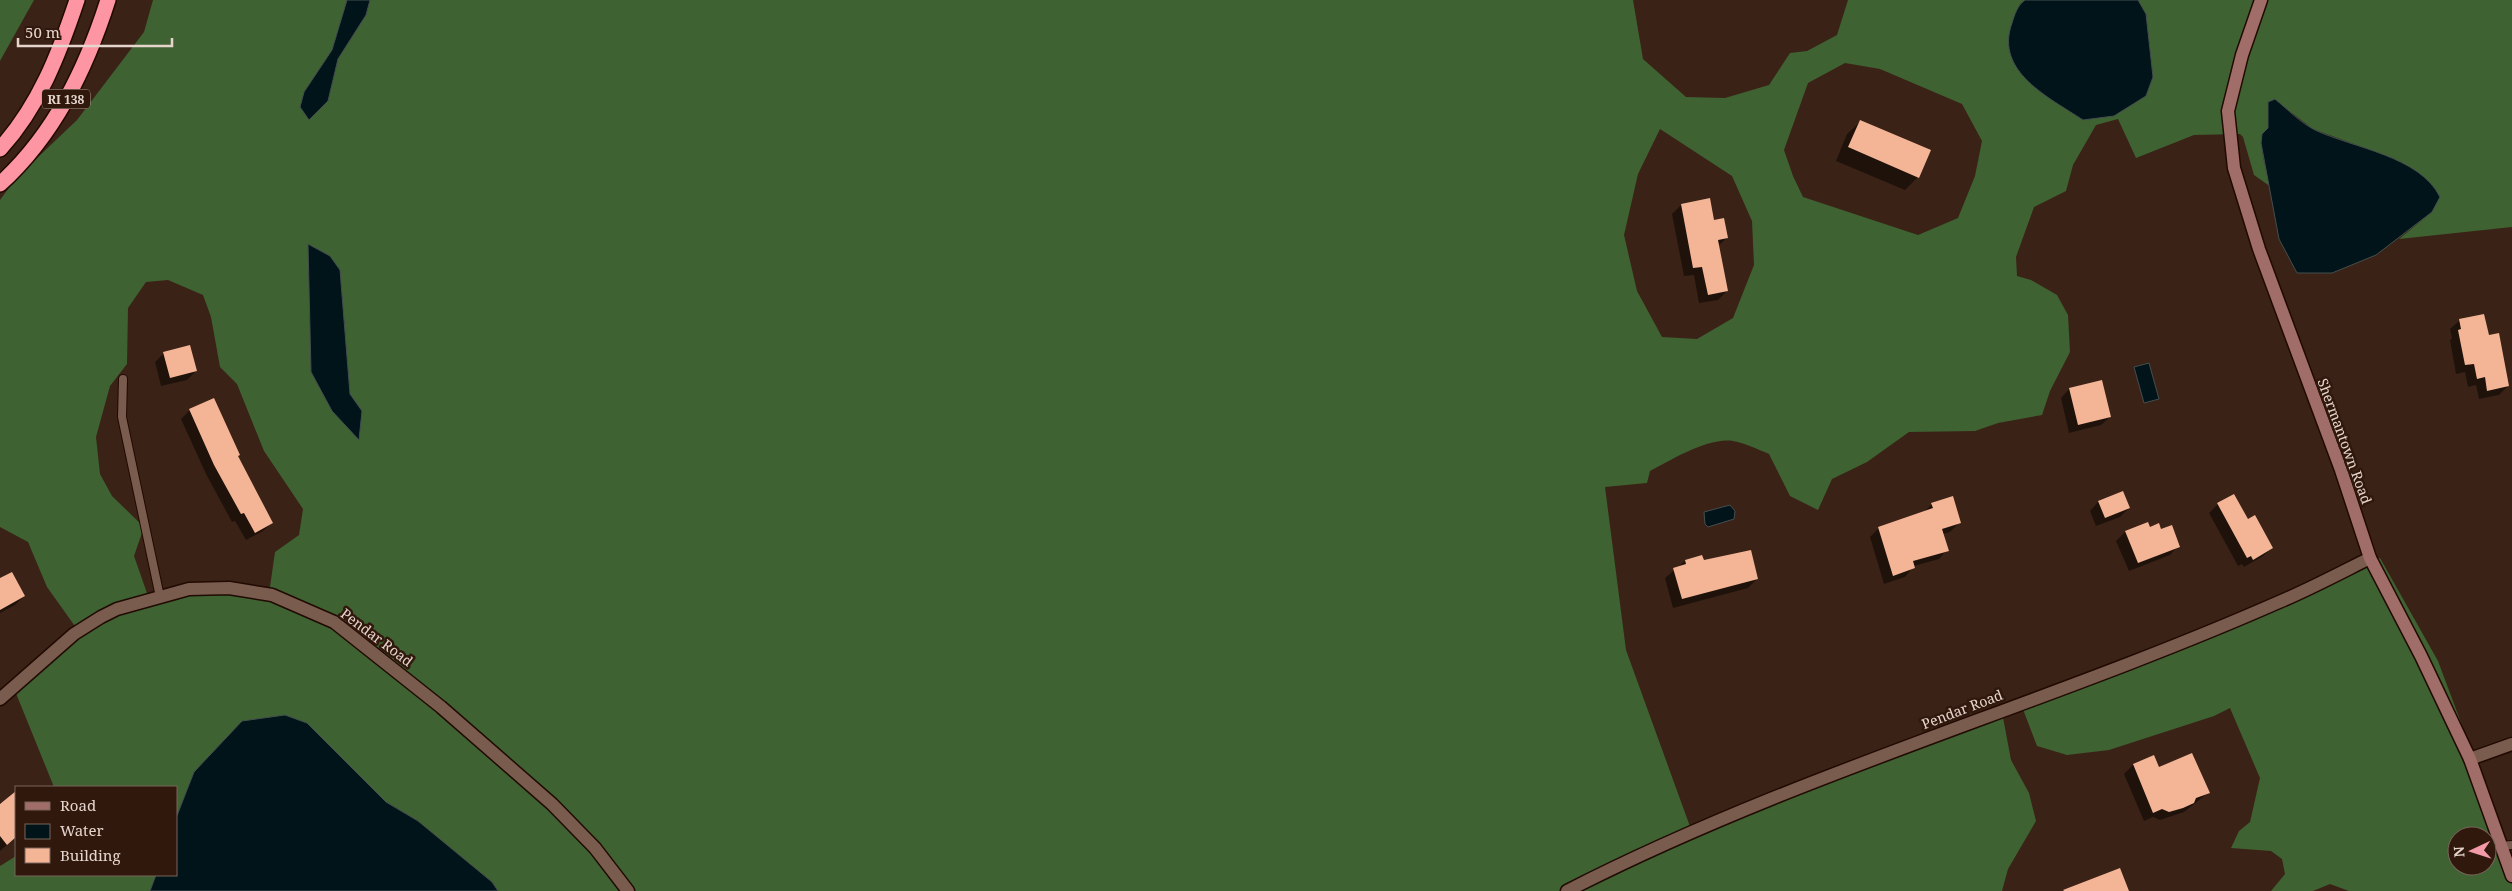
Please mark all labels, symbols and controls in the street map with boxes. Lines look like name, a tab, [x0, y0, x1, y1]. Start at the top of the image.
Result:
scale bar	[18, 15, 171, 47]
text: 50 m	[25, 22, 60, 42]
road number: RI 138	[42, 90, 90, 108]
street label: Shermantown Road	[2313, 376, 2377, 507]
street label: Pendar Road	[337, 604, 417, 671]
street label: Pendar Road	[1919, 685, 2006, 733]
legend	[15, 786, 178, 876]
text: Road	[60, 795, 96, 815]
text: Water	[60, 820, 103, 840]
north arrow	[2447, 826, 2497, 876]
text: Building	[60, 845, 121, 865]
text: N	[2449, 846, 2468, 858]

